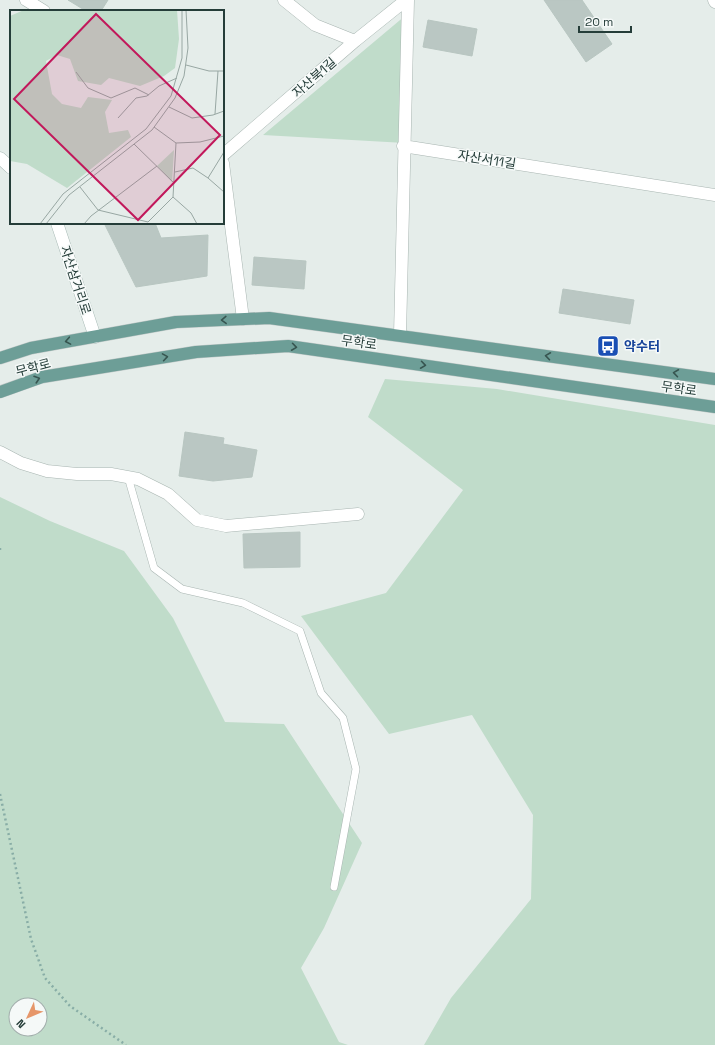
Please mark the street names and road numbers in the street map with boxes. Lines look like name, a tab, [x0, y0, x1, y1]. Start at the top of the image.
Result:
street label: 자산북1길	[289, 53, 340, 101]
street label: 자산서11길	[457, 147, 517, 172]
street label: 자산삼거리로	[56, 243, 95, 317]
street label: 무학로	[340, 332, 378, 353]
street label: 무학로	[14, 355, 53, 380]
street label: 무학로	[660, 378, 698, 399]

